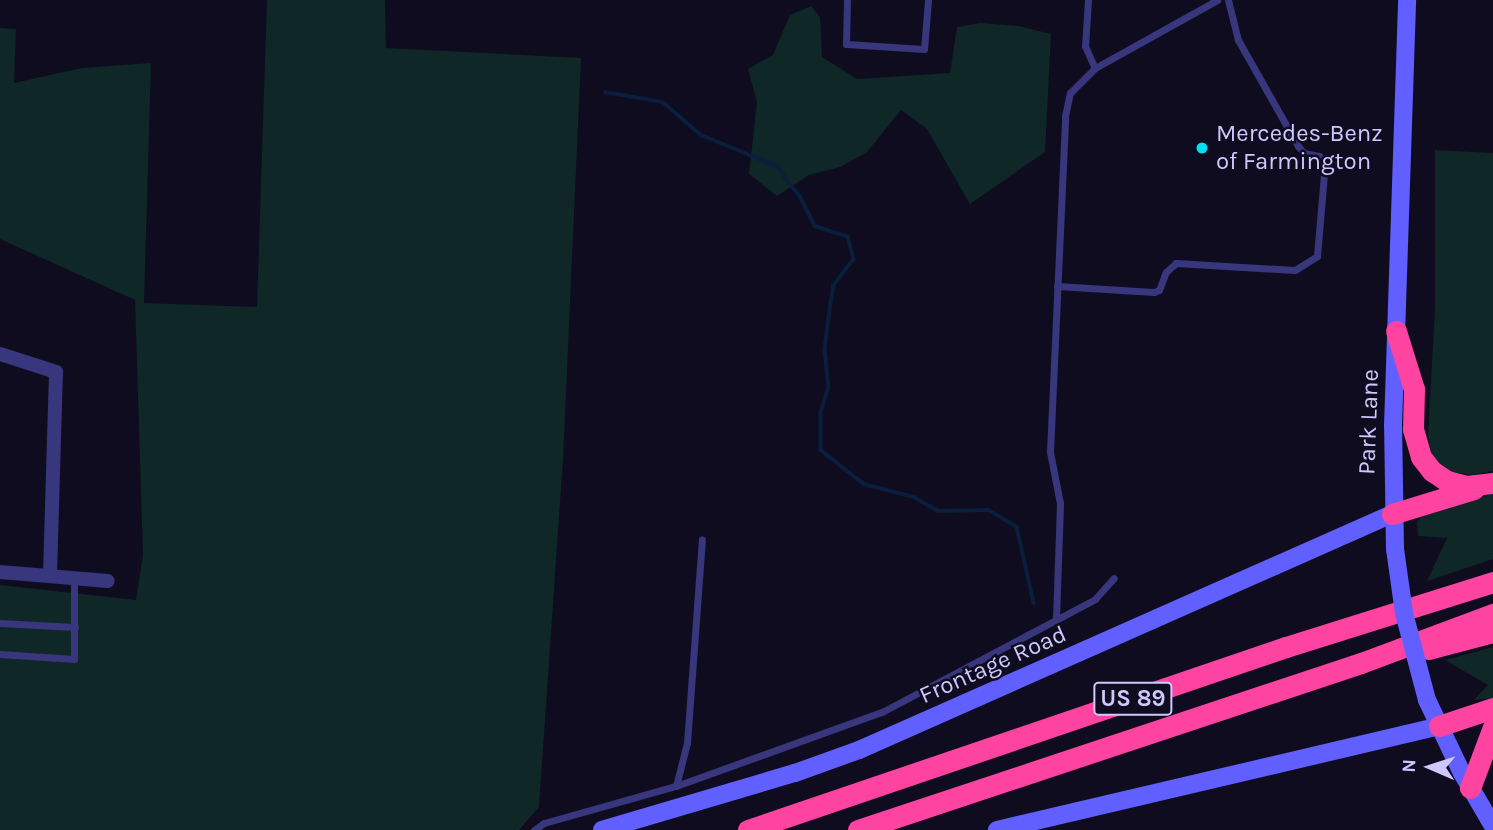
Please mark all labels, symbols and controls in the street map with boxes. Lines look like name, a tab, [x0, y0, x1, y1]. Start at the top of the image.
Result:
place label: Mercedes-Benz of Farmington	[1216, 120, 1383, 176]
marker: Mercedes-Benz of Farmington	[1194, 140, 1210, 156]
street label: Park Lane	[1353, 369, 1385, 475]
street label: Frontage Road	[915, 620, 1071, 710]
road number: US 89	[1093, 680, 1173, 719]
north arrow	[1395, 732, 1465, 802]
text: N	[1398, 759, 1420, 773]

